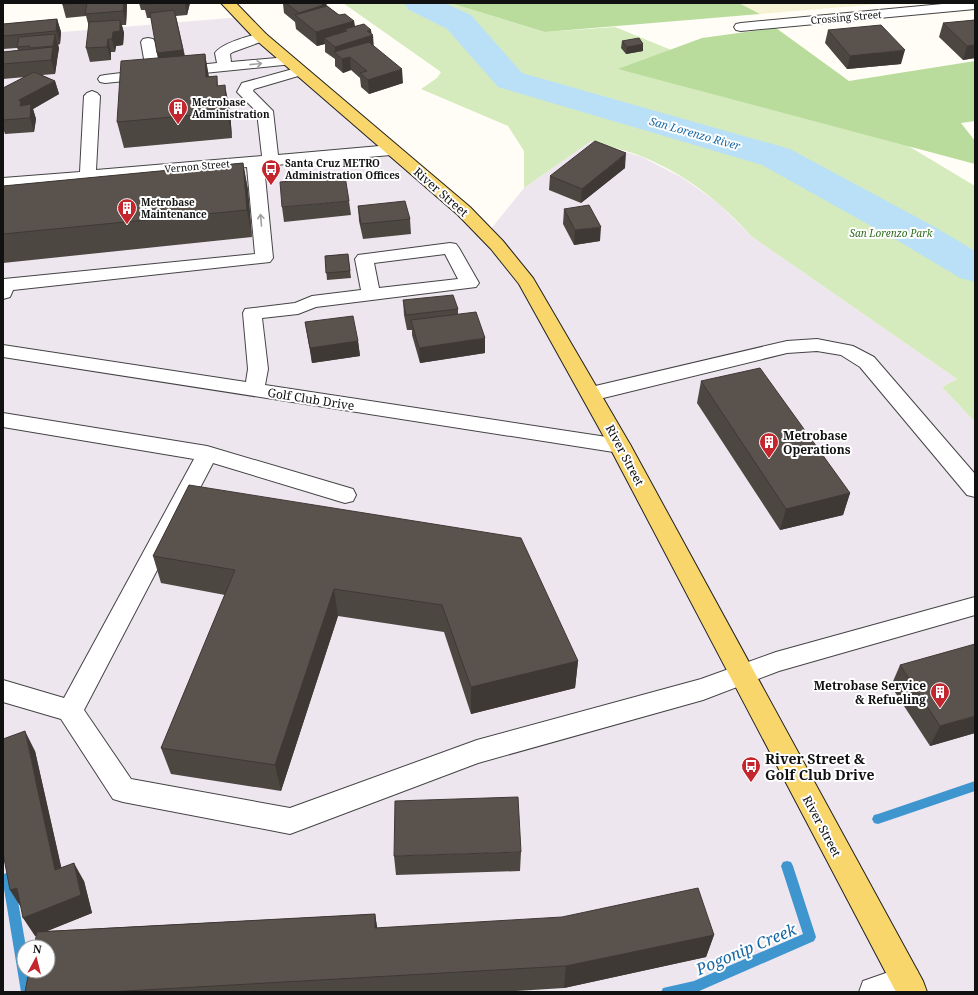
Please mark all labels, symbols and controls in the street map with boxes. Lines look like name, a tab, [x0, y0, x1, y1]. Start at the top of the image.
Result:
street label: Crossing Street	[810, 7, 883, 27]
one-way arrow	[250, 60, 263, 68]
place label: Metrobase Administration	[192, 95, 270, 121]
building icon: Metrobase Administration	[167, 97, 189, 125]
water label: San Lorenzo River	[648, 113, 743, 153]
street label: Vernon Street	[164, 156, 231, 176]
place label: Santa Cruz METRO Administration Offices	[285, 156, 400, 182]
bus stop icon: Santa Cruz METRO Administration Offices	[260, 158, 282, 186]
street label: River Street	[410, 163, 472, 221]
place label: Metrobase Maintenance	[141, 195, 207, 221]
building icon: Metrobase Maintenance	[116, 197, 138, 225]
one-way arrow	[257, 214, 264, 227]
park label: San Lorenzo Park	[850, 226, 933, 240]
street label: Golf Club Drive	[266, 384, 356, 414]
street label: River Street	[602, 421, 648, 489]
place label: Metrobase Operations	[783, 427, 851, 458]
building icon: Metrobase Operations	[758, 431, 780, 459]
place label: Metrobase Service & Refueling	[814, 677, 926, 708]
building icon: Metrobase Service & Refueling	[929, 681, 951, 709]
place label: River Street & Golf Club Drive	[765, 749, 874, 784]
bus stop icon: River Street & Golf Club Drive	[740, 755, 762, 783]
street label: River Street	[799, 792, 845, 860]
water label: Pogonip Creek	[691, 918, 800, 980]
north arrow	[16, 939, 56, 979]
text: N	[32, 941, 43, 957]

